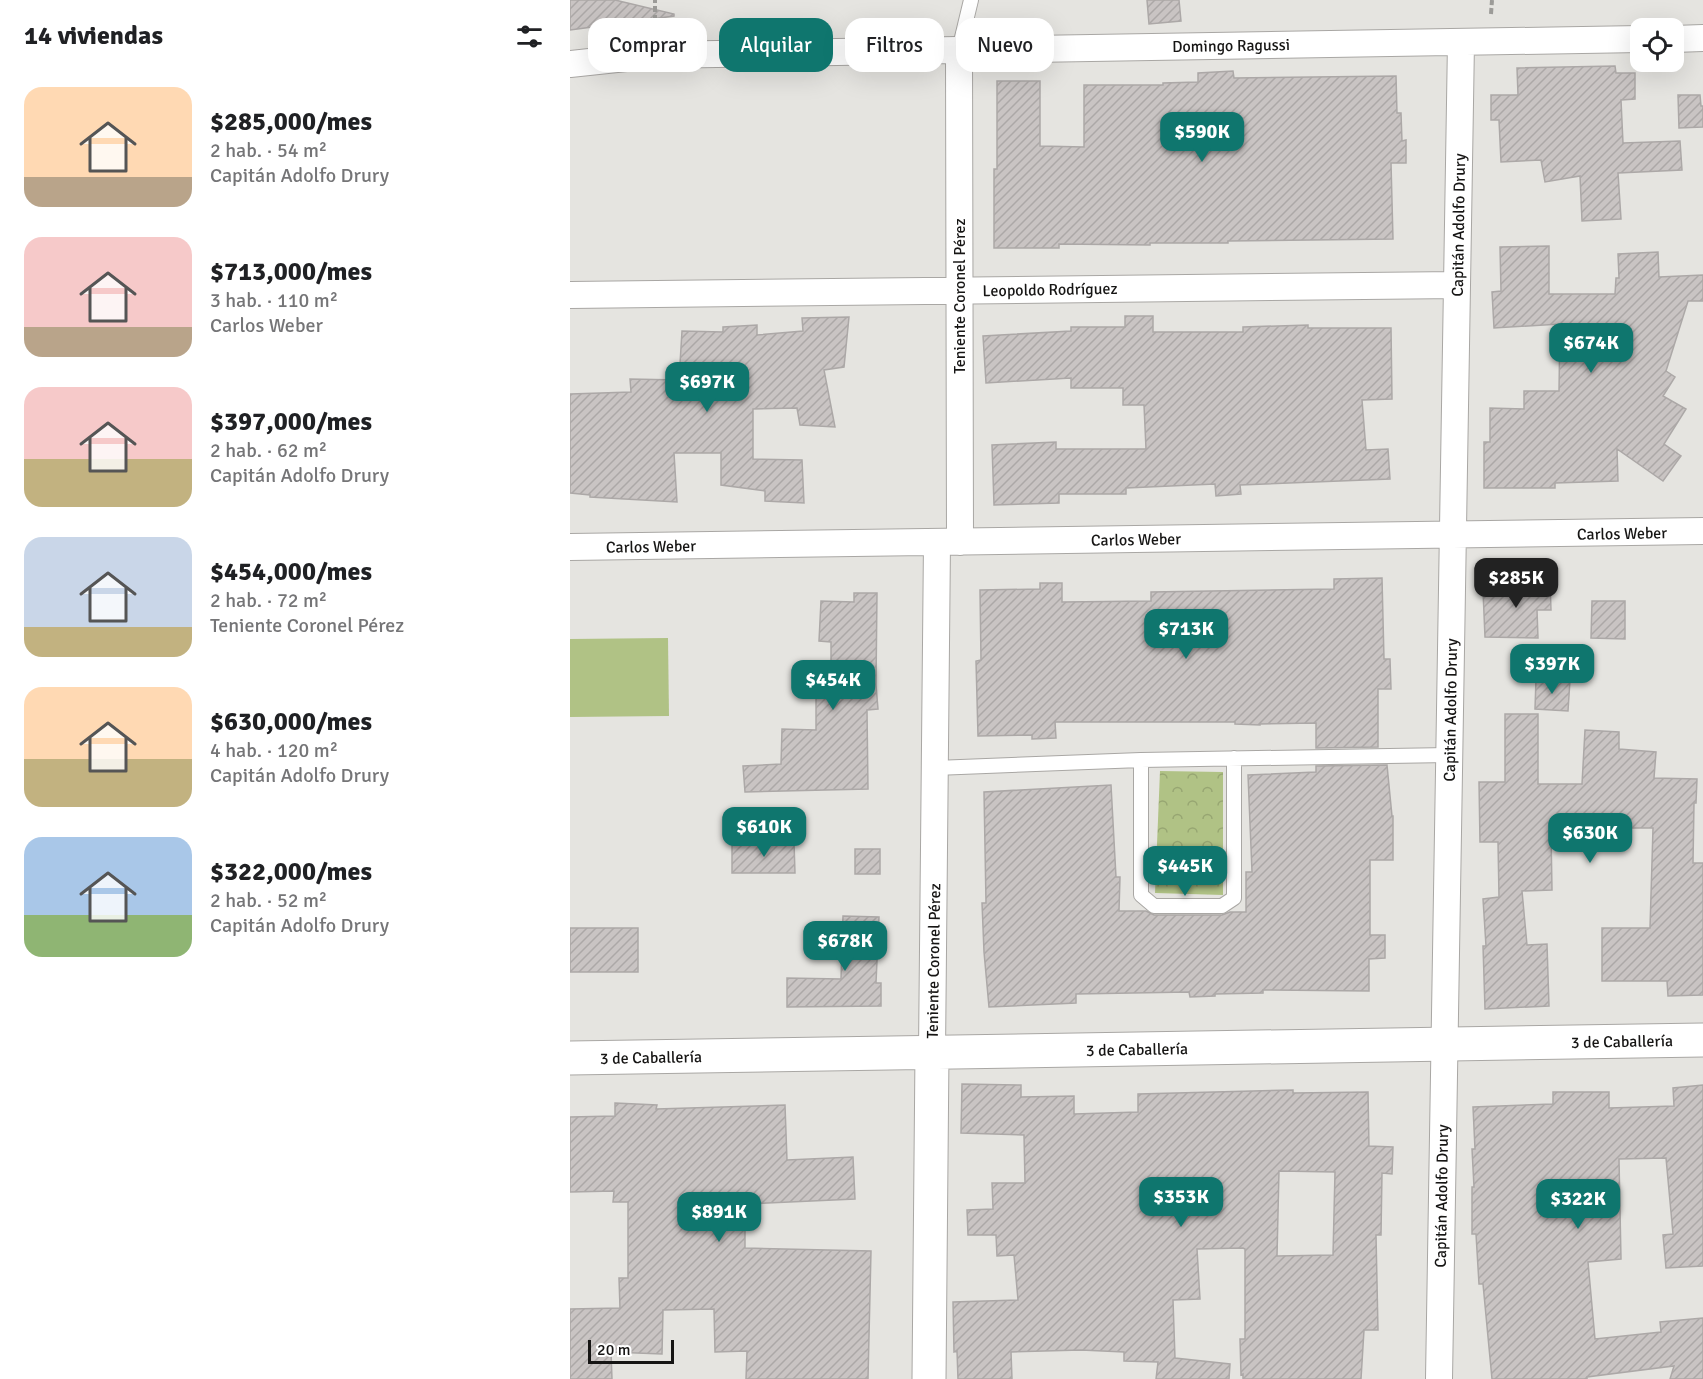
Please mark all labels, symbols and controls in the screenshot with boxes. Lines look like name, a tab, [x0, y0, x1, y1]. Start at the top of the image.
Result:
chip: Comprar	[588, 18, 707, 72]
chip: Alquilar	[719, 18, 833, 72]
chip: Filtros	[845, 18, 944, 72]
chip: Nuevo	[956, 18, 1054, 72]
map controls	[1630, 18, 1684, 72]
button: locate	[1630, 18, 1684, 72]
text: 14 viviendas	[24, 20, 163, 52]
icon: filters	[513, 20, 546, 53]
street label: Domingo Ragussi	[1172, 35, 1290, 57]
text: $285,000/mes	[210, 106, 372, 138]
icon: home	[72, 111, 144, 183]
pin: $590K	[1160, 112, 1244, 163]
text: $590K	[1174, 119, 1230, 144]
text: 2 hab. · 54 m²	[210, 138, 327, 163]
street label: Capitán Adolfo Drury	[1448, 153, 1470, 297]
text: Capitán Adolfo Drury	[210, 163, 389, 188]
street label: Teniente Coronel Pérez	[950, 218, 970, 374]
text: $713,000/mes	[210, 256, 372, 288]
icon: home	[72, 261, 144, 333]
street label: Leopoldo Rodríguez	[982, 279, 1118, 301]
text: 3 hab. · 110 m²	[210, 288, 338, 313]
text: Carlos Weber	[210, 313, 323, 338]
pin: $674K	[1549, 323, 1633, 374]
text: $674K	[1563, 330, 1619, 355]
pin: $697K	[665, 362, 749, 413]
text: $697K	[679, 369, 735, 394]
text: $397,000/mes	[210, 406, 372, 438]
icon: home	[72, 411, 144, 483]
text: 2 hab. · 62 m²	[210, 438, 327, 463]
text: Capitán Adolfo Drury	[210, 463, 389, 488]
street label: Carlos Weber	[1577, 523, 1667, 545]
street label: Carlos Weber	[1091, 529, 1181, 551]
street label: Carlos Weber	[606, 536, 696, 558]
text: $454,000/mes	[210, 556, 372, 588]
pin: $285K	[1474, 558, 1558, 609]
icon: home	[72, 561, 144, 633]
text: $285K	[1488, 565, 1544, 590]
text: 2 hab. · 72 m²	[210, 588, 327, 613]
pin: $713K	[1144, 609, 1228, 660]
text: Teniente Coronel Pérez	[210, 613, 404, 638]
text: $713K	[1158, 616, 1214, 641]
street label: Capitán Adolfo Drury	[1440, 638, 1462, 782]
pin: $397K	[1510, 644, 1594, 695]
text: $397K	[1524, 651, 1580, 676]
pin: $454K	[791, 660, 875, 711]
text: $454K	[805, 667, 861, 692]
text: $630,000/mes	[210, 706, 372, 738]
icon: home	[72, 711, 144, 783]
text: 4 hab. · 120 m²	[210, 738, 338, 763]
text: Capitán Adolfo Drury	[210, 763, 389, 788]
pin: $610K	[722, 807, 806, 858]
pin: $630K	[1548, 813, 1632, 864]
text: $610K	[736, 814, 792, 839]
text: $630K	[1562, 820, 1618, 845]
pin: $445K	[1143, 846, 1227, 897]
text: $445K	[1157, 853, 1213, 878]
text: $322,000/mes	[210, 856, 372, 888]
icon: home	[72, 861, 144, 933]
street label: Teniente Coronel Pérez	[923, 883, 945, 1039]
text: 2 hab. · 52 m²	[210, 888, 327, 913]
text: Capitán Adolfo Drury	[210, 913, 389, 938]
pin: $678K	[803, 921, 887, 972]
text: $678K	[817, 928, 873, 953]
street label: 3 de Caballería	[1571, 1031, 1673, 1053]
street label: 3 de Caballería	[1086, 1039, 1188, 1061]
street label: 3 de Caballería	[600, 1047, 702, 1069]
street label: Capitán Adolfo Drury	[1431, 1124, 1453, 1268]
pin: $353K	[1139, 1177, 1223, 1228]
pin: $322K	[1536, 1179, 1620, 1230]
text: $353K	[1153, 1184, 1209, 1209]
text: $322K	[1550, 1186, 1606, 1211]
pin: $891K	[677, 1192, 761, 1243]
text: $891K	[691, 1199, 747, 1224]
scale bar	[588, 1337, 674, 1364]
text: 20 m	[597, 1340, 631, 1360]

